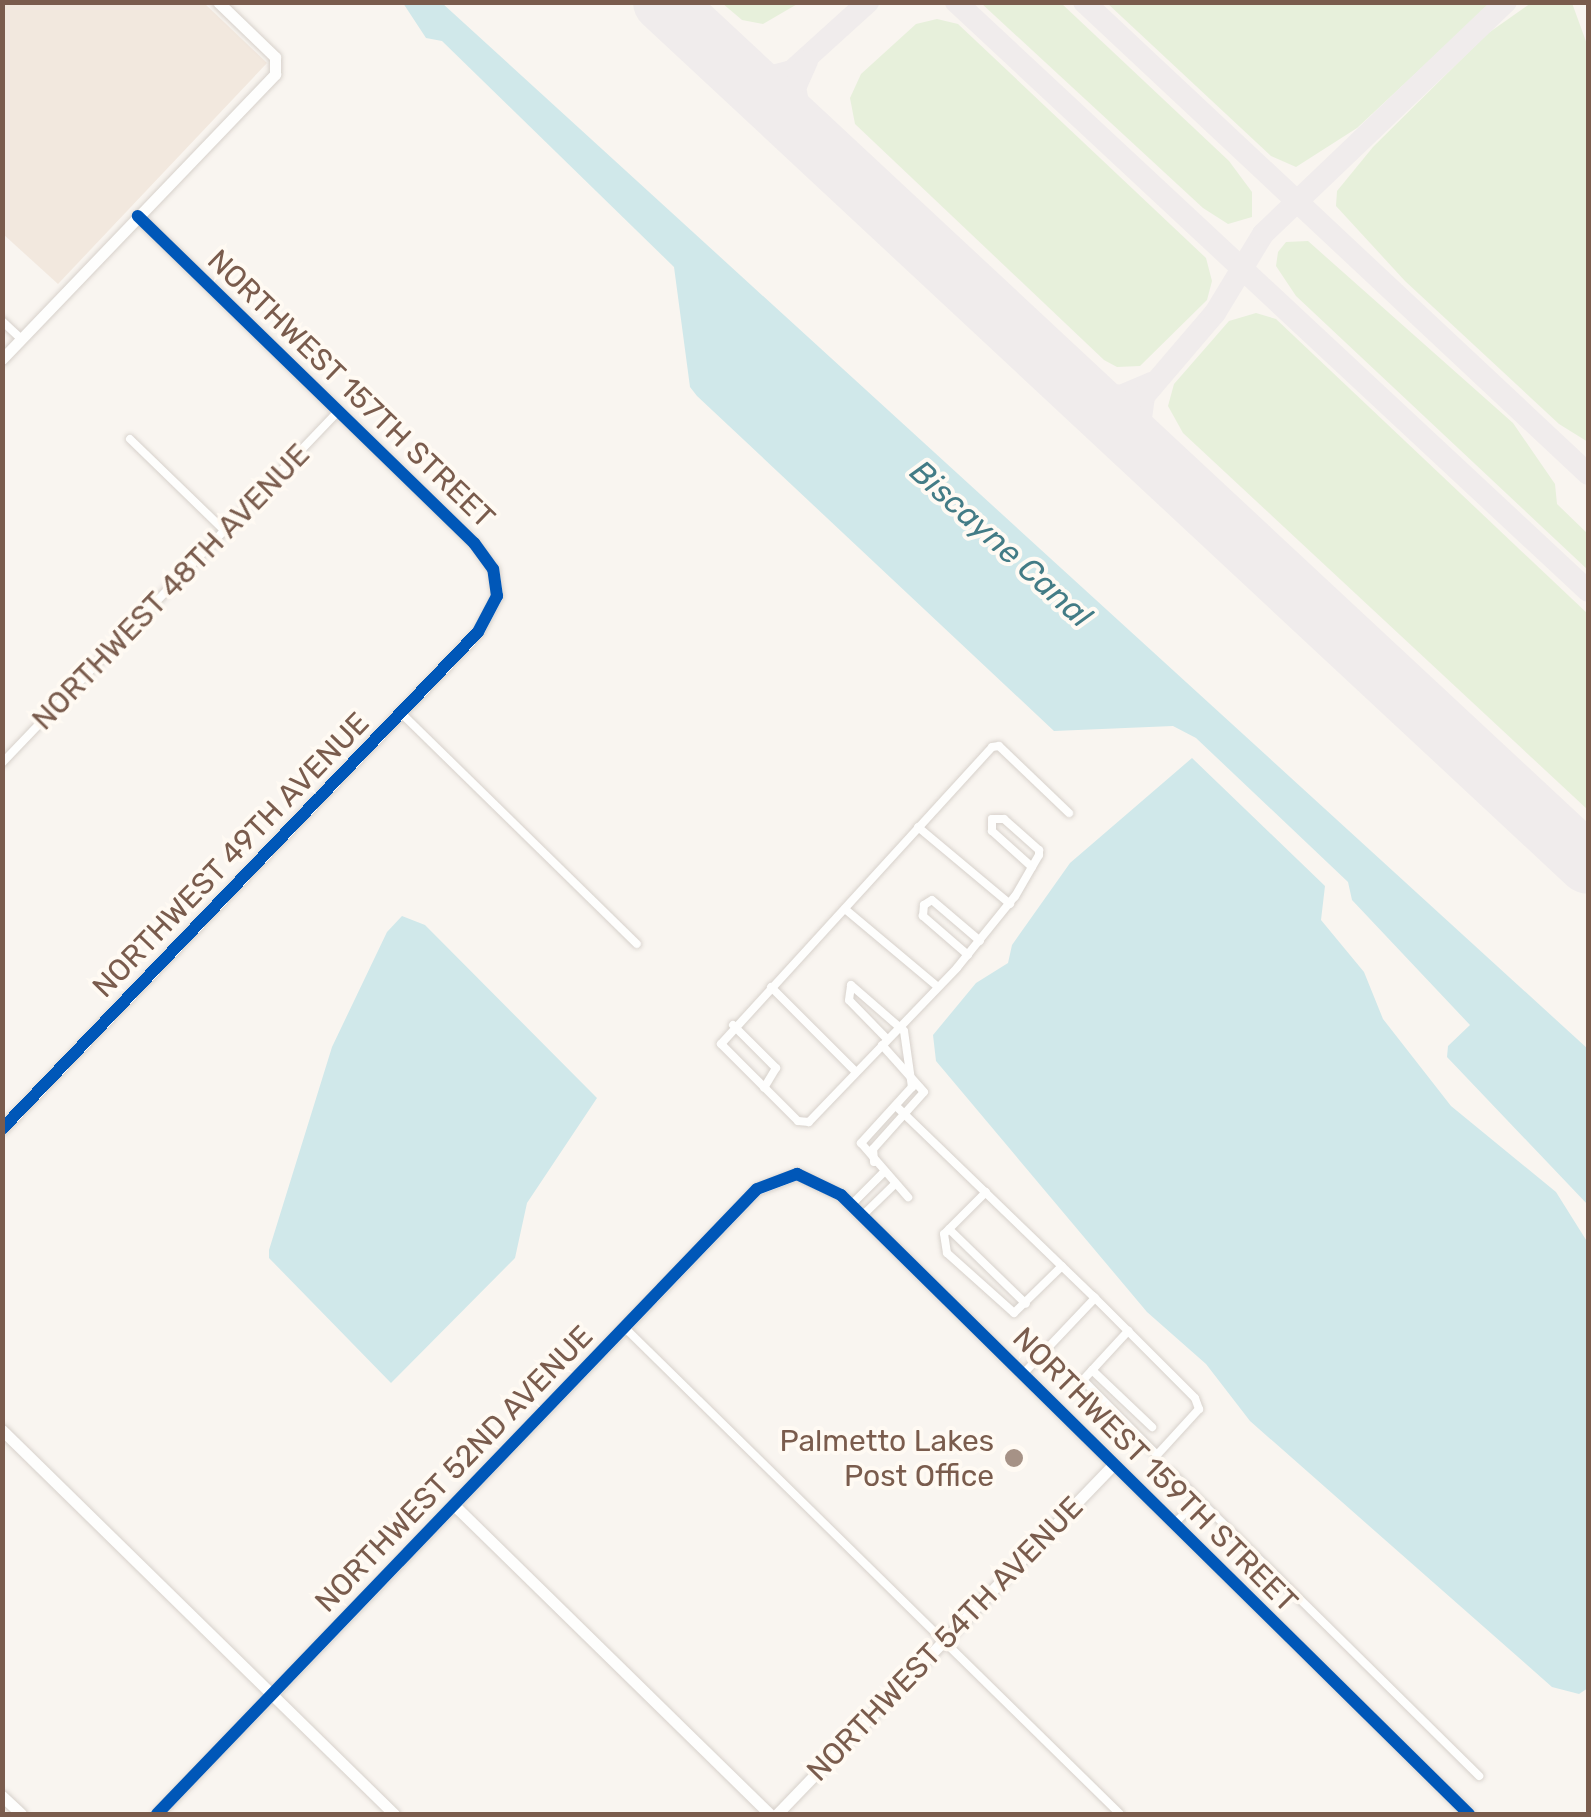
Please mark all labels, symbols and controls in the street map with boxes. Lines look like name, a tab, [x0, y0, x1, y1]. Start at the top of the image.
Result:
street label: NORTHWEST 157TH STREET	[200, 242, 502, 536]
street label: NORTHWEST 48TH AVENUE	[24, 436, 318, 738]
water label: Biscayne Canal	[902, 452, 1100, 636]
street label: NORTHWEST 49TH AVENUE	[85, 705, 377, 1005]
street label: NORTHWEST 52ND AVENUE	[307, 1318, 601, 1620]
street label: NORTHWEST 159TH STREET	[1005, 1320, 1305, 1620]
place label: Palmetto Lakes Post Office	[779, 1423, 994, 1494]
marker: Palmetto Lakes Post Office	[1003, 1447, 1025, 1469]
street label: NORTHWEST 54TH AVENUE	[799, 1489, 1091, 1789]

